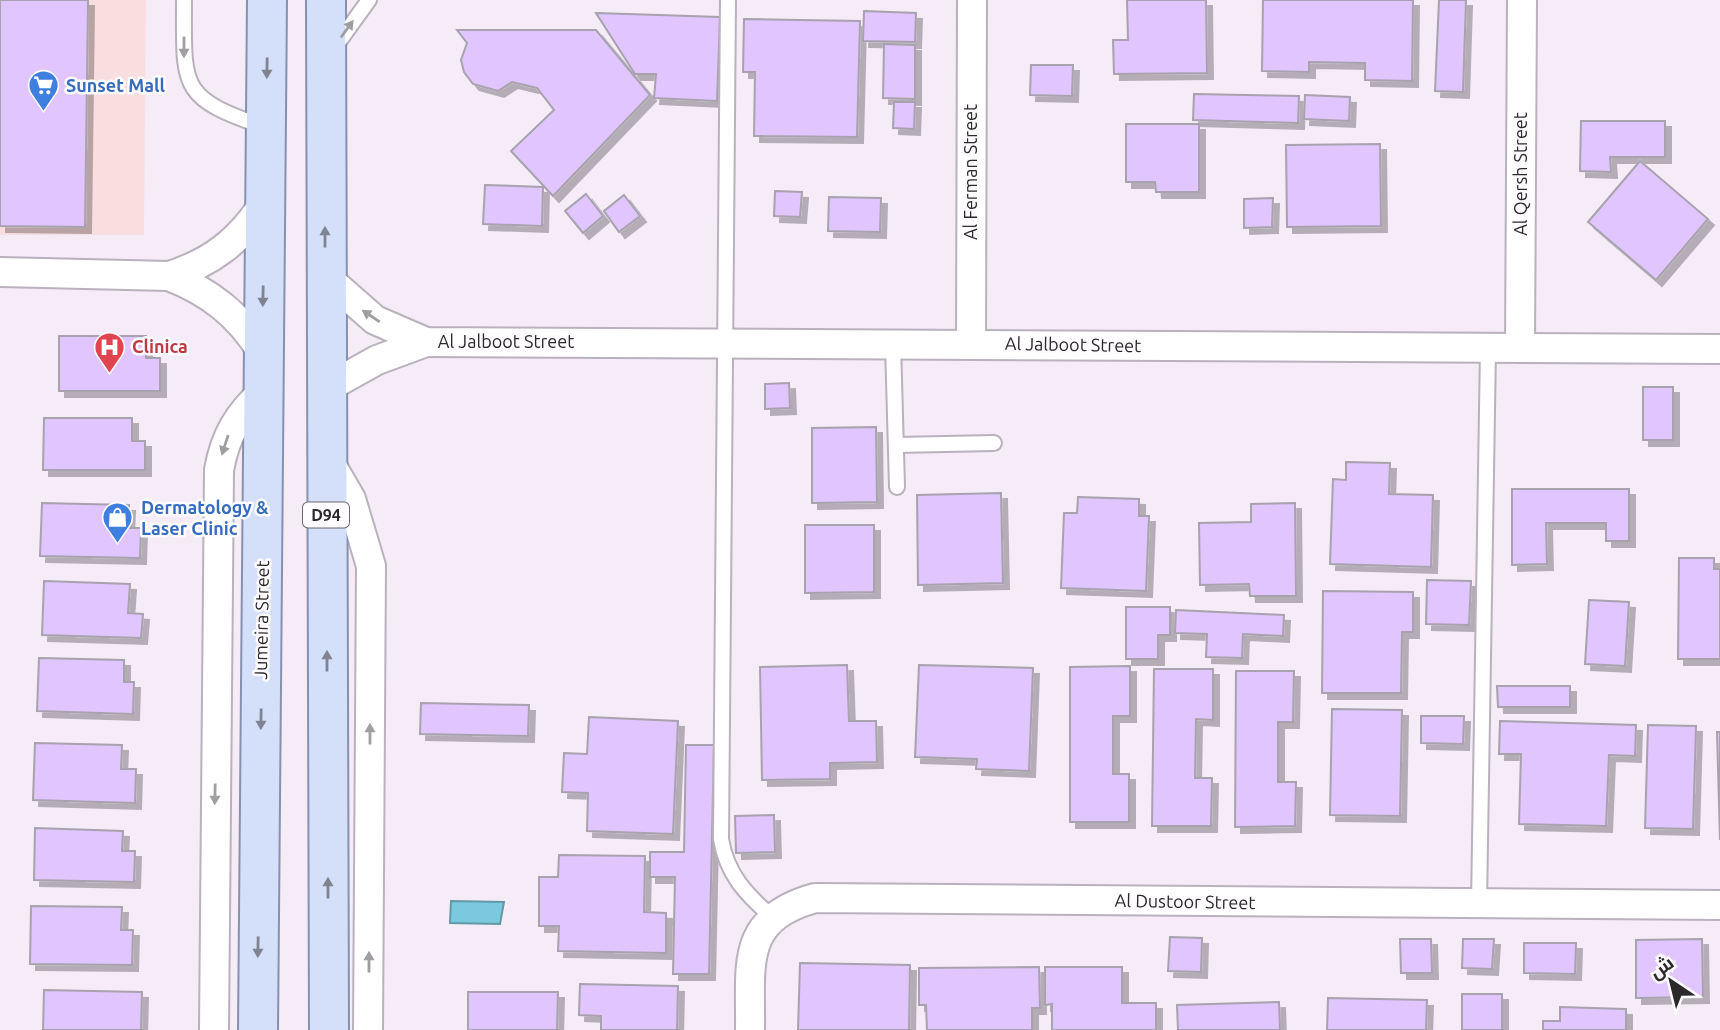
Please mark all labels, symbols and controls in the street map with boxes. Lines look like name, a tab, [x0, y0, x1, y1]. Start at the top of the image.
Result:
one-way arrow	[340, 20, 354, 38]
one-way arrow	[178, 36, 190, 58]
one-way arrow	[261, 57, 273, 79]
supermarket icon: Sunset Mall	[26, 69, 60, 113]
place label: Sunset Mall	[66, 75, 165, 95]
street label: Al Ferman Street	[960, 104, 980, 240]
street label: Al Qersh Street	[1510, 112, 1531, 236]
one-way arrow	[319, 226, 331, 248]
one-way arrow	[257, 285, 269, 307]
one-way arrow	[362, 309, 380, 323]
hospital icon: Clinica	[92, 330, 126, 374]
street label: Al Jalboot Street	[438, 331, 574, 351]
street label: Al Jalboot Street	[1005, 333, 1141, 355]
place label: Clinica	[132, 336, 188, 356]
one-way arrow	[219, 435, 230, 456]
place label: Dermatology & Laser Clinic	[141, 497, 269, 538]
shop icon: Dermatology & Laser Clinic	[101, 501, 135, 545]
road number: D94	[303, 502, 349, 528]
street label: Jumeira Street	[250, 560, 272, 680]
one-way arrow	[321, 650, 332, 672]
one-way arrow	[255, 708, 267, 730]
one-way arrow	[364, 723, 376, 745]
one-way arrow	[209, 784, 220, 806]
one-way arrow	[322, 877, 334, 899]
street label: Al Dustoor Street	[1115, 890, 1256, 912]
one-way arrow	[253, 936, 264, 958]
north arrow	[1636, 946, 1706, 1016]
one-way arrow	[363, 951, 375, 973]
text: ش	[1645, 951, 1678, 984]

